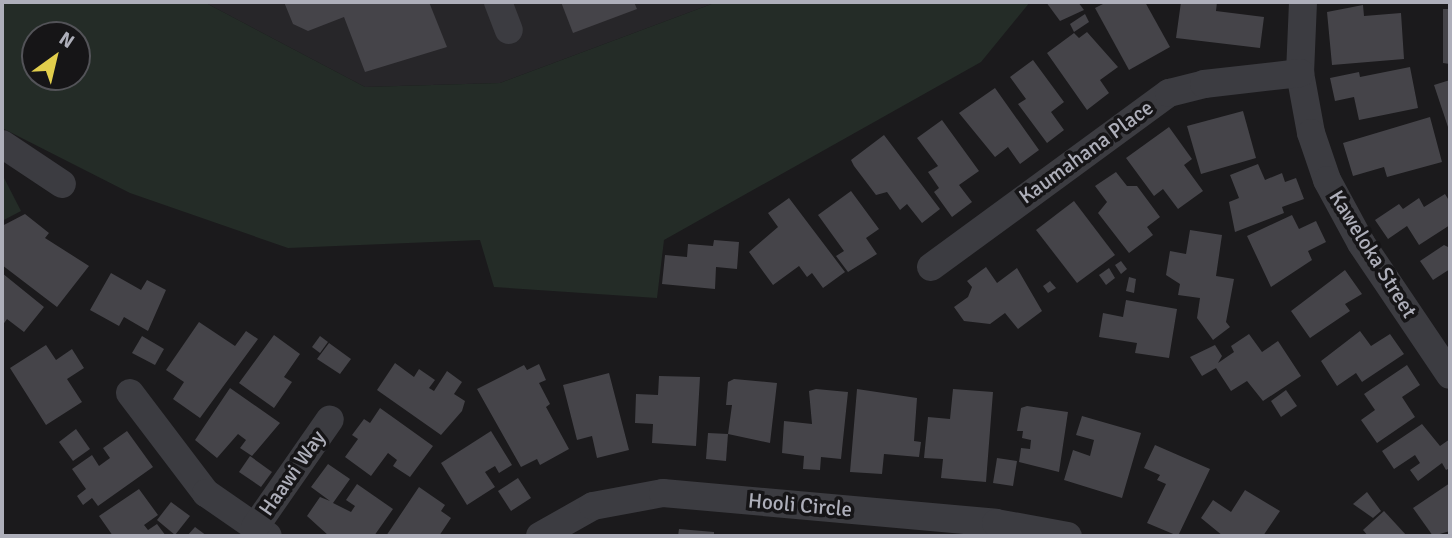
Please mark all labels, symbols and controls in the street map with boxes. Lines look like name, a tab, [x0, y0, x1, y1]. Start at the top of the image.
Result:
north arrow	[21, 21, 91, 91]
text: N	[54, 27, 79, 54]
street label: Kaumahana Place	[1014, 95, 1158, 209]
street label: Kaweloka Street	[1324, 186, 1422, 322]
street label: Haawi Way	[253, 426, 331, 520]
street label: Hooli Circle	[747, 488, 853, 522]

